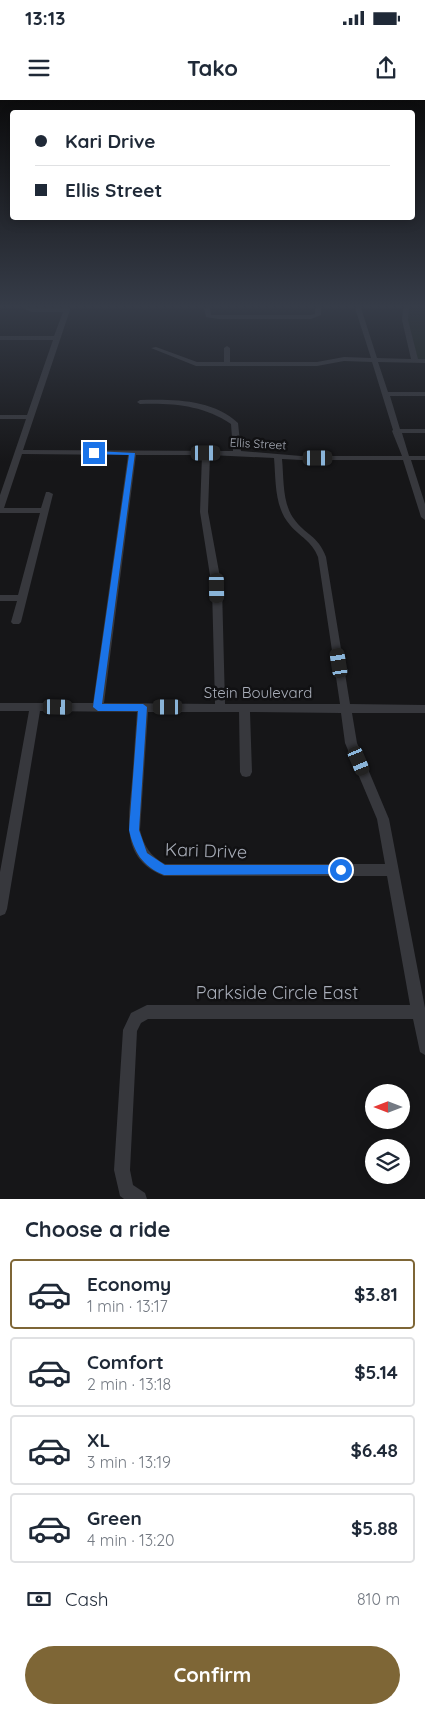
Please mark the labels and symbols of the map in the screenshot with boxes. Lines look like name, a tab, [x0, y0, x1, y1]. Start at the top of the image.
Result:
street label: Ellis Street	[229, 435, 287, 452]
route end	[83, 442, 105, 464]
car	[191, 446, 221, 461]
car	[303, 451, 333, 466]
car	[209, 573, 224, 603]
car	[329, 647, 348, 679]
street label: Stein Boulevard	[204, 683, 312, 702]
car	[42, 699, 73, 715]
car	[153, 700, 183, 715]
car	[346, 744, 371, 778]
street label: Kari Drive	[165, 838, 247, 863]
route start	[330, 859, 352, 881]
street label: Parkside Circle East	[196, 981, 358, 1004]
north arrow	[365, 1084, 410, 1129]

